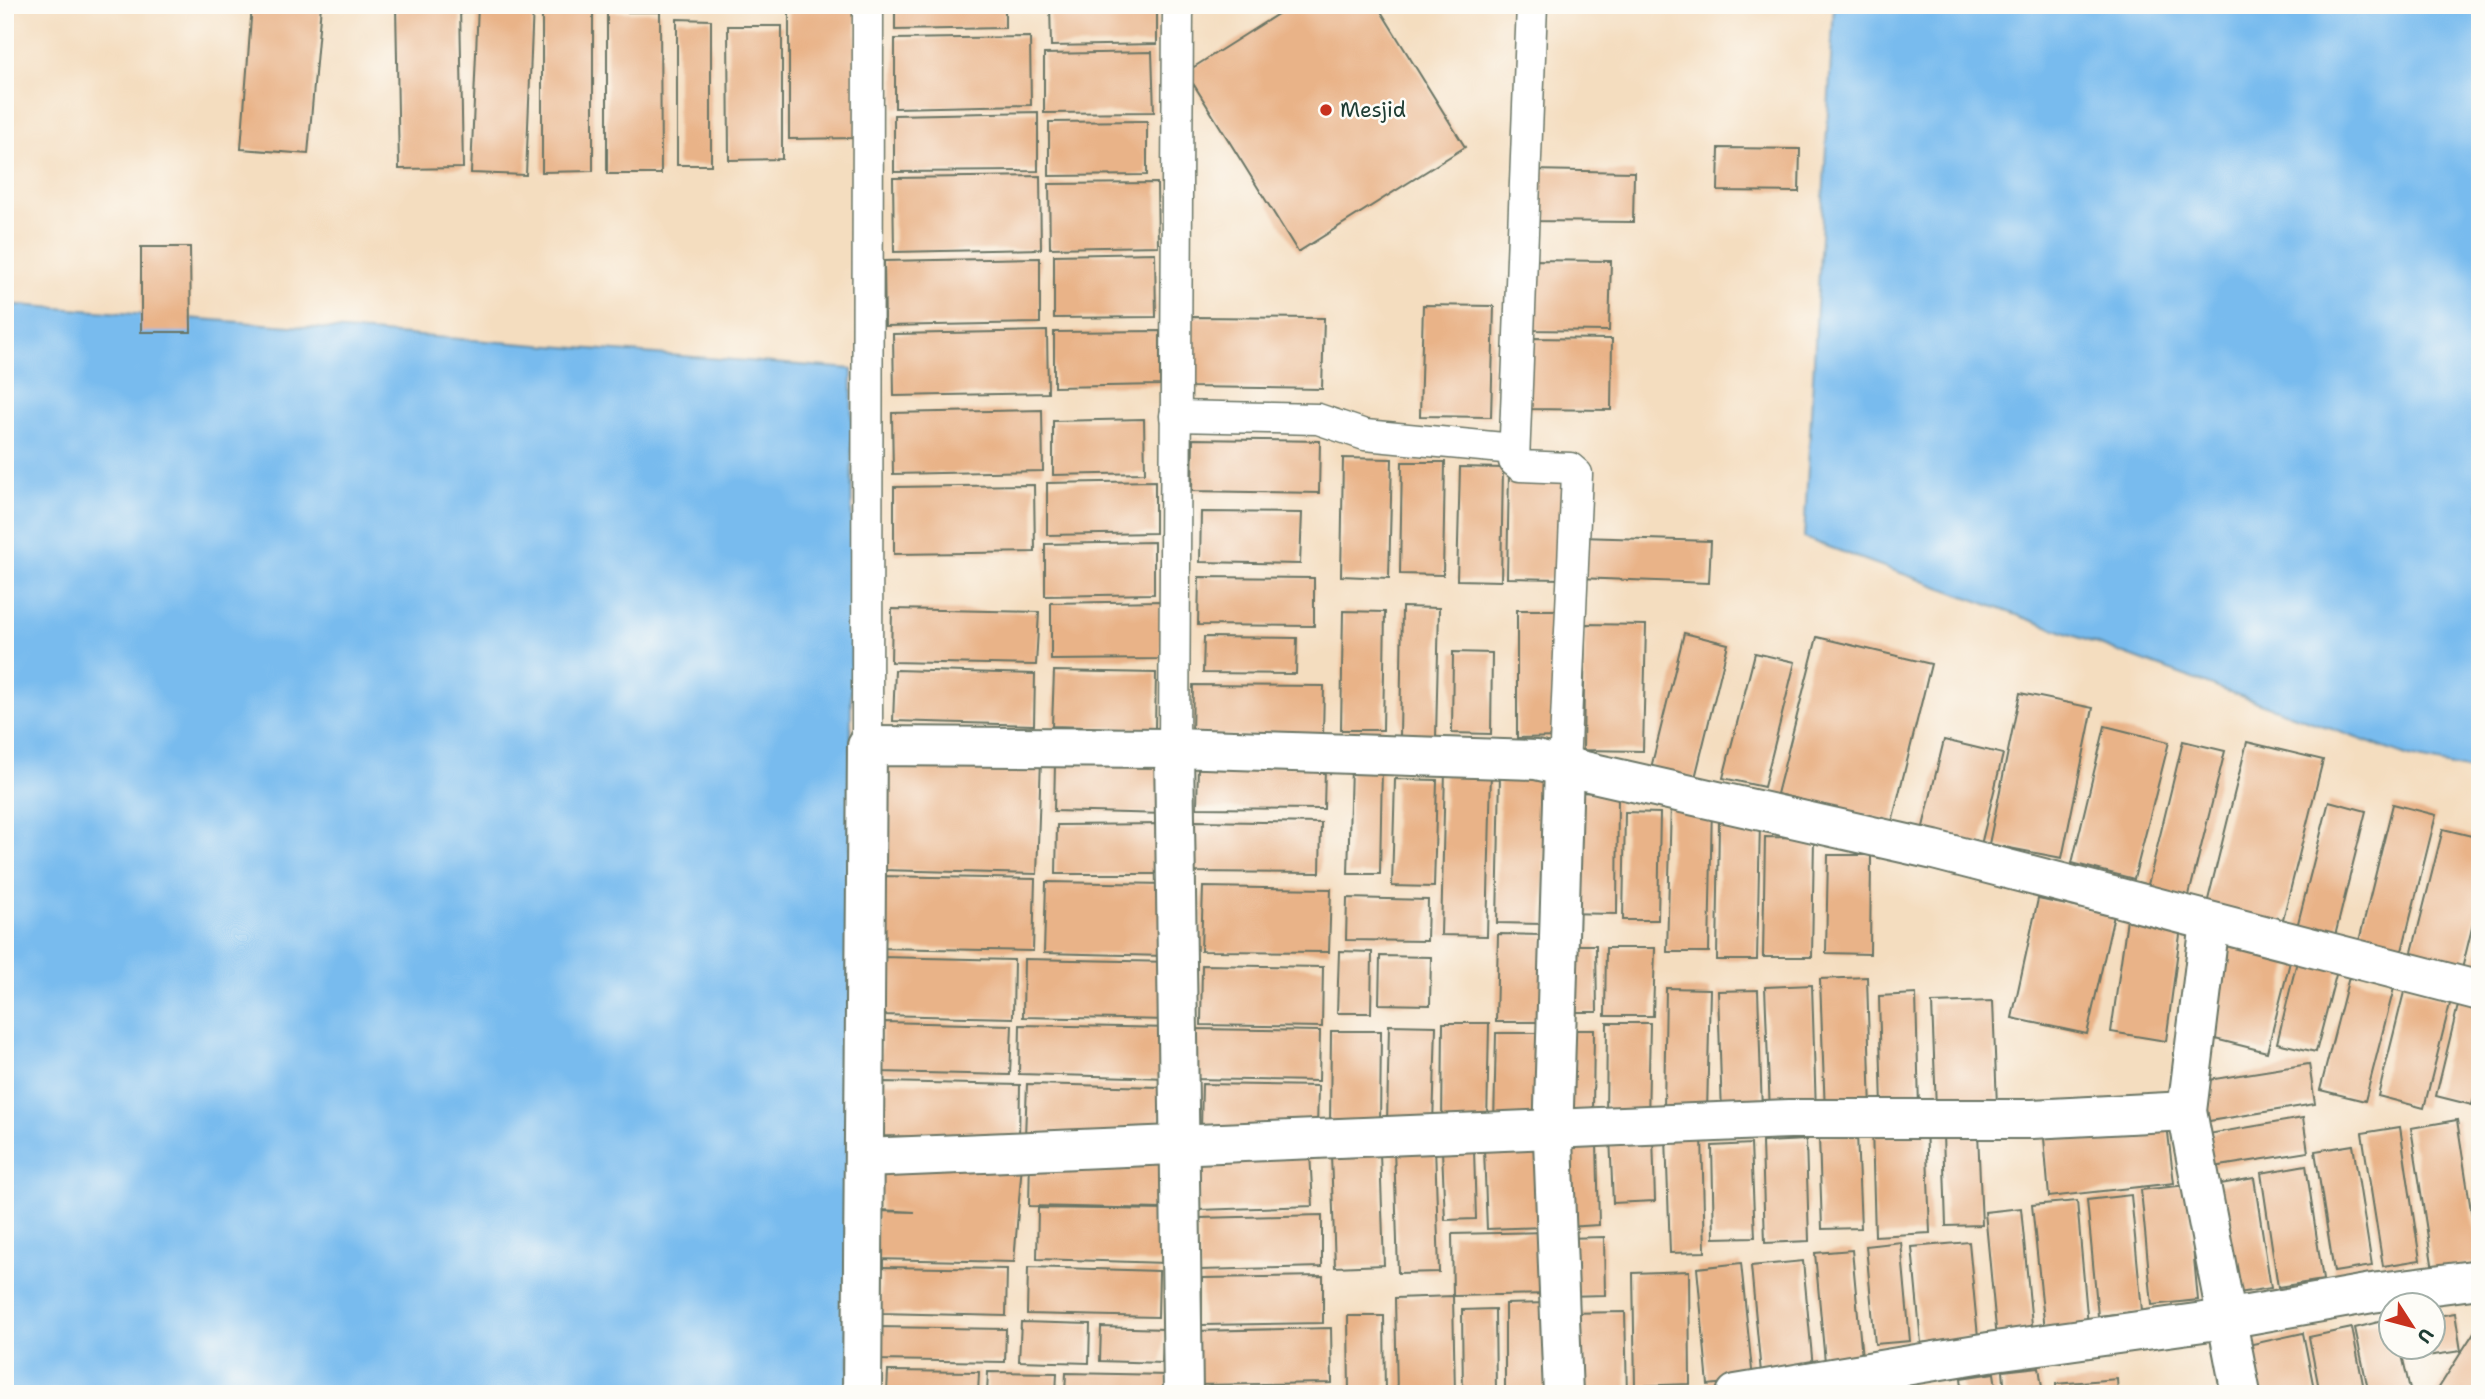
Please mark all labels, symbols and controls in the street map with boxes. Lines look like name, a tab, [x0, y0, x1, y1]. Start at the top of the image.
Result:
place label: Mesjid	[1340, 96, 1406, 124]
marker: Mesjid	[1318, 102, 1334, 118]
north arrow	[2376, 1290, 2446, 1360]
text: U	[2411, 1323, 2439, 1348]

